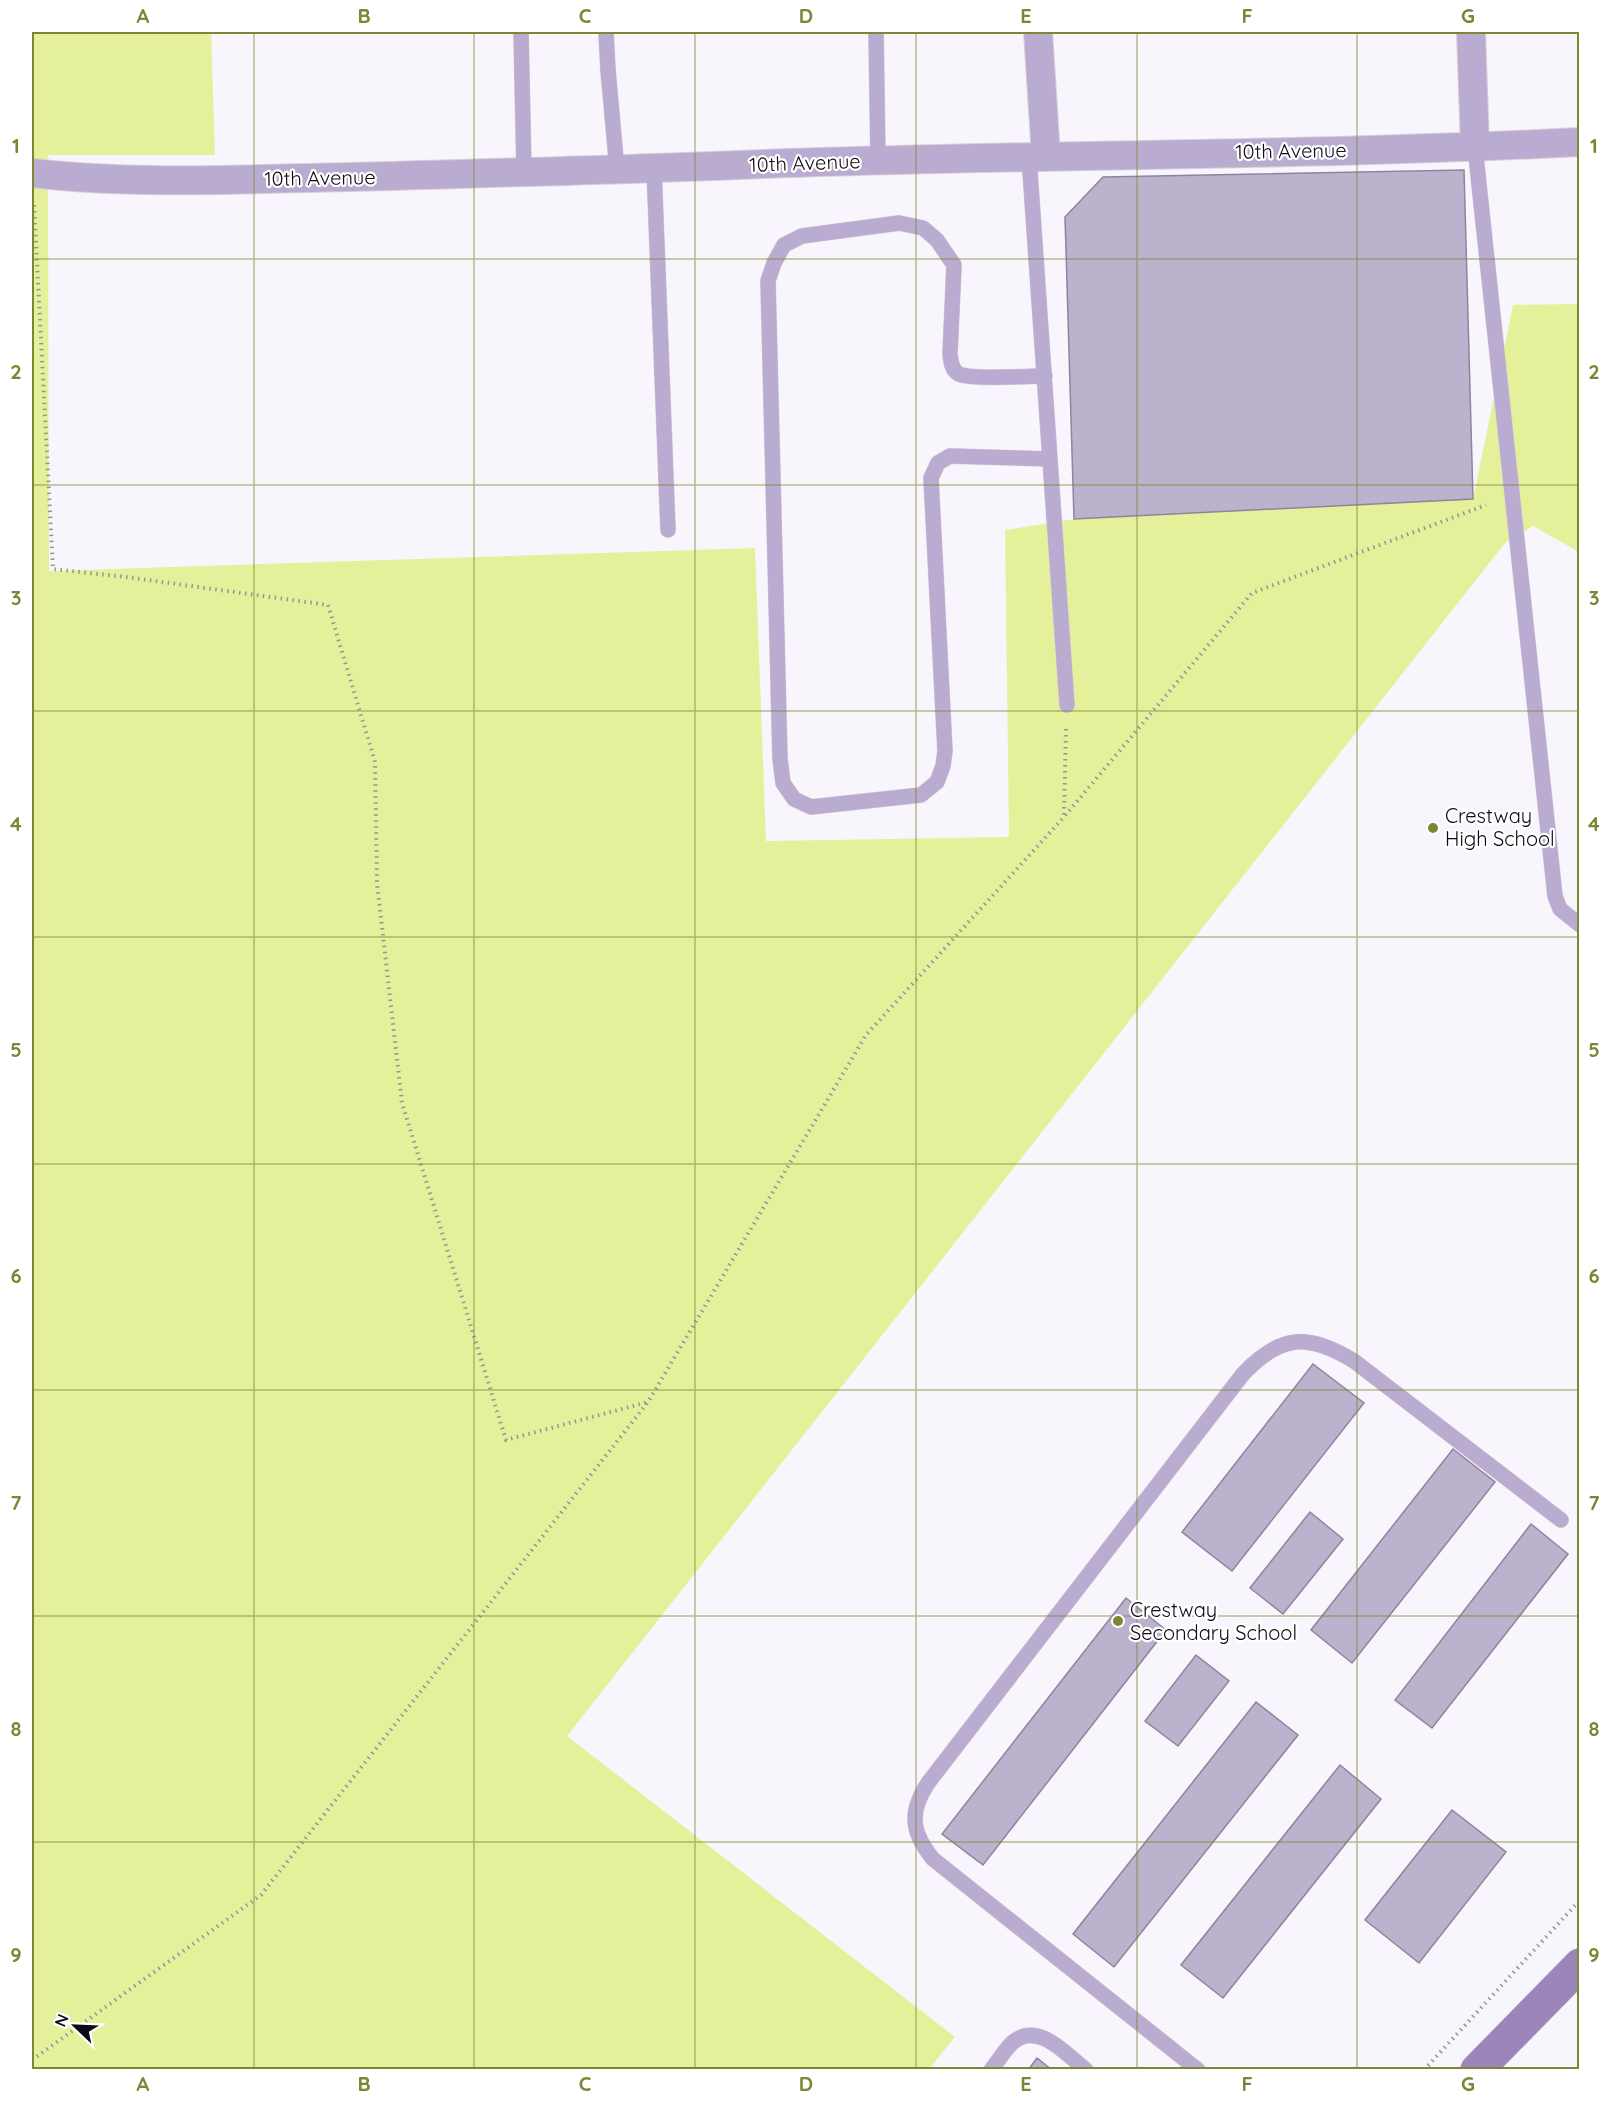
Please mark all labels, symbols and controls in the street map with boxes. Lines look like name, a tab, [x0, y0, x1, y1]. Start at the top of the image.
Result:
text: A	[137, 3, 150, 28]
text: B	[357, 3, 371, 28]
text: C	[579, 3, 592, 28]
text: D	[799, 3, 813, 28]
text: E	[1020, 3, 1032, 28]
text: F	[1241, 3, 1253, 28]
text: G	[1461, 3, 1475, 28]
text: 1	[12, 133, 20, 158]
text: 1	[1590, 133, 1598, 158]
street label: 10th Avenue	[1235, 137, 1347, 164]
street label: 10th Avenue	[749, 148, 861, 177]
street label: 10th Avenue	[264, 164, 376, 191]
text: 2	[10, 359, 22, 384]
text: 2	[1588, 359, 1600, 384]
text: 3	[11, 585, 21, 610]
text: 3	[1589, 585, 1599, 610]
place label: Crestway High School	[1445, 803, 1555, 851]
text: 4	[10, 811, 22, 836]
text: 4	[1588, 811, 1600, 836]
marker: Crestway High School	[1426, 821, 1440, 835]
text: 5	[10, 1037, 22, 1062]
text: 5	[1588, 1037, 1600, 1062]
text: 6	[10, 1263, 22, 1288]
text: 6	[1588, 1263, 1600, 1288]
text: 7	[11, 1490, 22, 1515]
text: 7	[1589, 1490, 1600, 1515]
place label: Crestway Secondary School	[1130, 1597, 1297, 1645]
marker: Crestway Secondary School	[1111, 1614, 1125, 1628]
text: 8	[11, 1716, 22, 1741]
text: 8	[1589, 1716, 1600, 1741]
text: 9	[10, 1942, 22, 1967]
text: 9	[1588, 1942, 1600, 1967]
north arrow	[45, 1996, 105, 2056]
text: N	[50, 2011, 73, 2029]
text: A	[137, 2071, 150, 2096]
text: B	[357, 2071, 371, 2096]
text: C	[579, 2071, 592, 2096]
text: D	[799, 2071, 813, 2096]
text: E	[1020, 2071, 1032, 2096]
text: F	[1241, 2071, 1253, 2096]
text: G	[1461, 2071, 1475, 2096]

